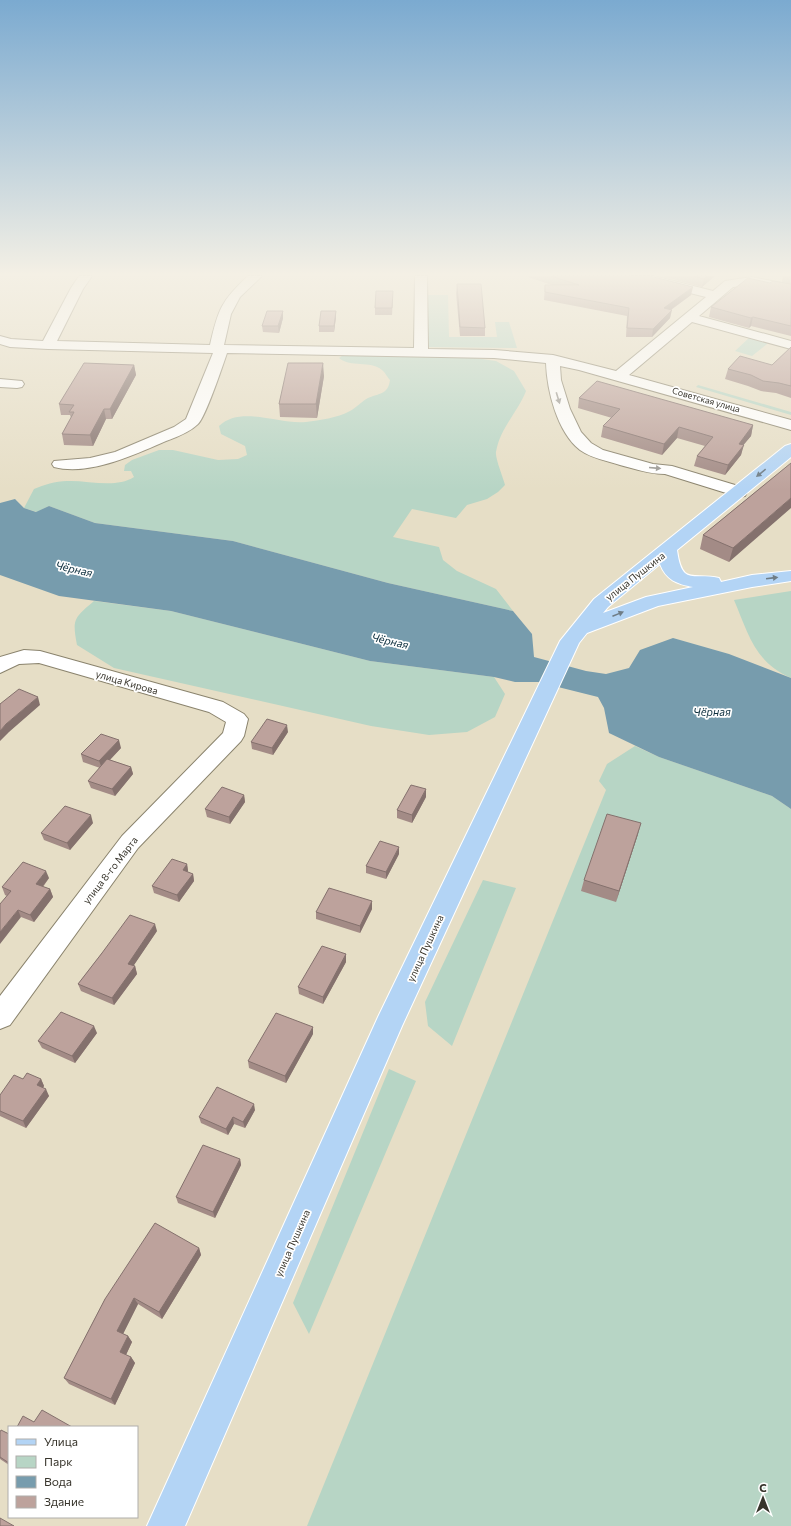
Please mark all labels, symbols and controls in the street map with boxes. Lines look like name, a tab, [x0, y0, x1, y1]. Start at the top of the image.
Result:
street label: Советская улица	[671, 385, 742, 415]
one-way arrow	[555, 392, 561, 404]
one-way arrow	[649, 465, 661, 472]
one-way arrow	[755, 469, 766, 478]
street label: улица Пушкина	[603, 549, 667, 603]
water label: Чёрная	[54, 558, 94, 579]
one-way arrow	[766, 575, 778, 581]
one-way arrow	[613, 610, 625, 616]
water label: Чёрная	[370, 630, 410, 651]
street label: улица Кирова	[95, 667, 159, 697]
water label: Чёрная	[693, 705, 731, 718]
street label: улица 8-го Марта	[80, 834, 140, 906]
street label: улица Пушкина	[404, 913, 446, 983]
street label: улица Пушкина	[272, 1208, 312, 1278]
legend	[8, 1426, 138, 1518]
text: Улица	[44, 1434, 78, 1448]
text: Парк	[44, 1454, 73, 1468]
text: Вода	[44, 1474, 72, 1488]
north arrow	[743, 1478, 783, 1518]
text: С	[759, 1481, 767, 1494]
text: Здание	[44, 1494, 84, 1508]

